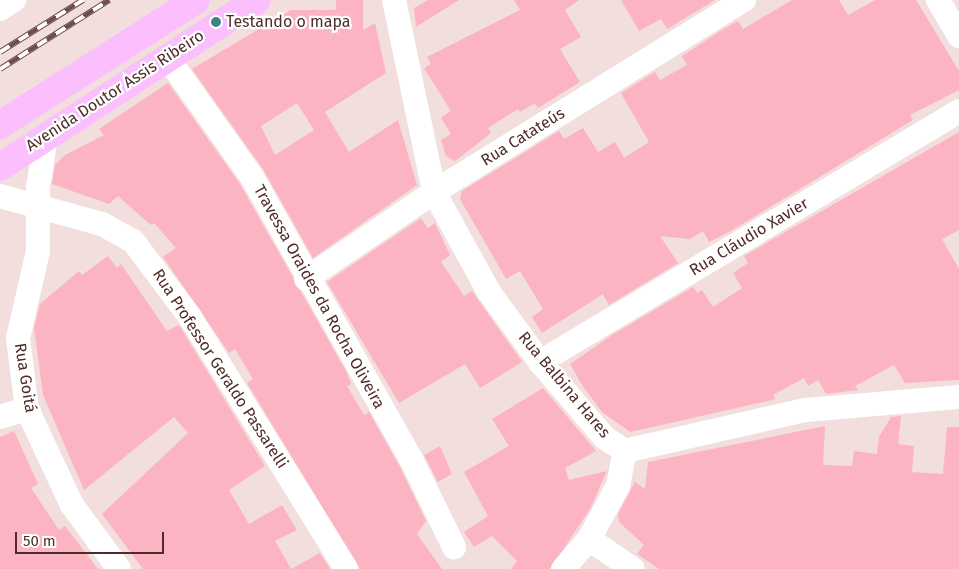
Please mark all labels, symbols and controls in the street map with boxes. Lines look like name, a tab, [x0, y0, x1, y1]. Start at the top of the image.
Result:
place label: Testando o mapa	[226, 12, 351, 32]
marker: Testando o mapa	[210, 16, 222, 28]
street label: Avenida Doutor Assis Ribeiro	[22, 26, 208, 156]
street label: Rua Catateús	[478, 104, 568, 170]
street label: Travessa Oraides da Rocha Oliveira	[249, 182, 389, 412]
street label: Rua Cláudio Xavier	[686, 194, 812, 280]
street label: Rua Professor Geraldo Passarelli	[148, 266, 292, 472]
street label: Rua Balbina Hares	[514, 328, 614, 442]
street label: Rua Goitá	[10, 342, 40, 414]
scale bar	[18, 522, 166, 554]
text: 50 m	[23, 532, 56, 550]

